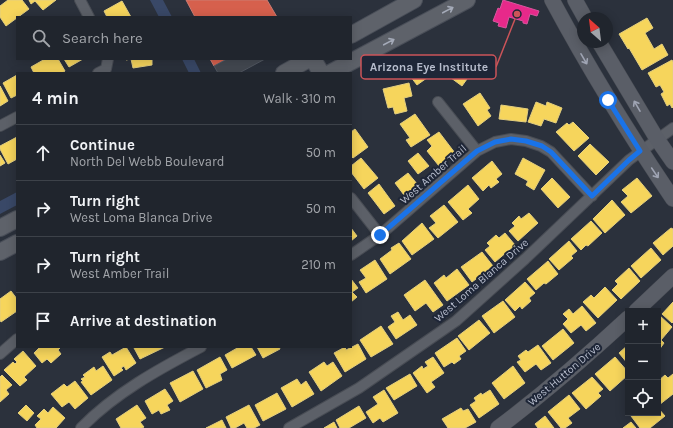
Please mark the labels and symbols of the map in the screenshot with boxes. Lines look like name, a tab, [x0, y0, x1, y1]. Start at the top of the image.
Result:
one-way arrow	[442, 6, 454, 13]
north arrow	[577, 12, 613, 48]
one-way arrow	[383, 37, 395, 45]
one-way arrow	[581, 53, 589, 65]
callout: Arizona Eye Institute	[361, 55, 496, 79]
text: Arizona Eye Institute	[370, 60, 488, 74]
route start	[599, 91, 617, 109]
one-way arrow	[632, 100, 640, 112]
street label: West Amber Trail	[397, 142, 469, 207]
one-way arrow	[651, 168, 660, 179]
route end	[371, 226, 389, 244]
street label: West Loma Blanca Drive	[432, 236, 531, 325]
street label: West Hutton Drive	[525, 340, 604, 409]

